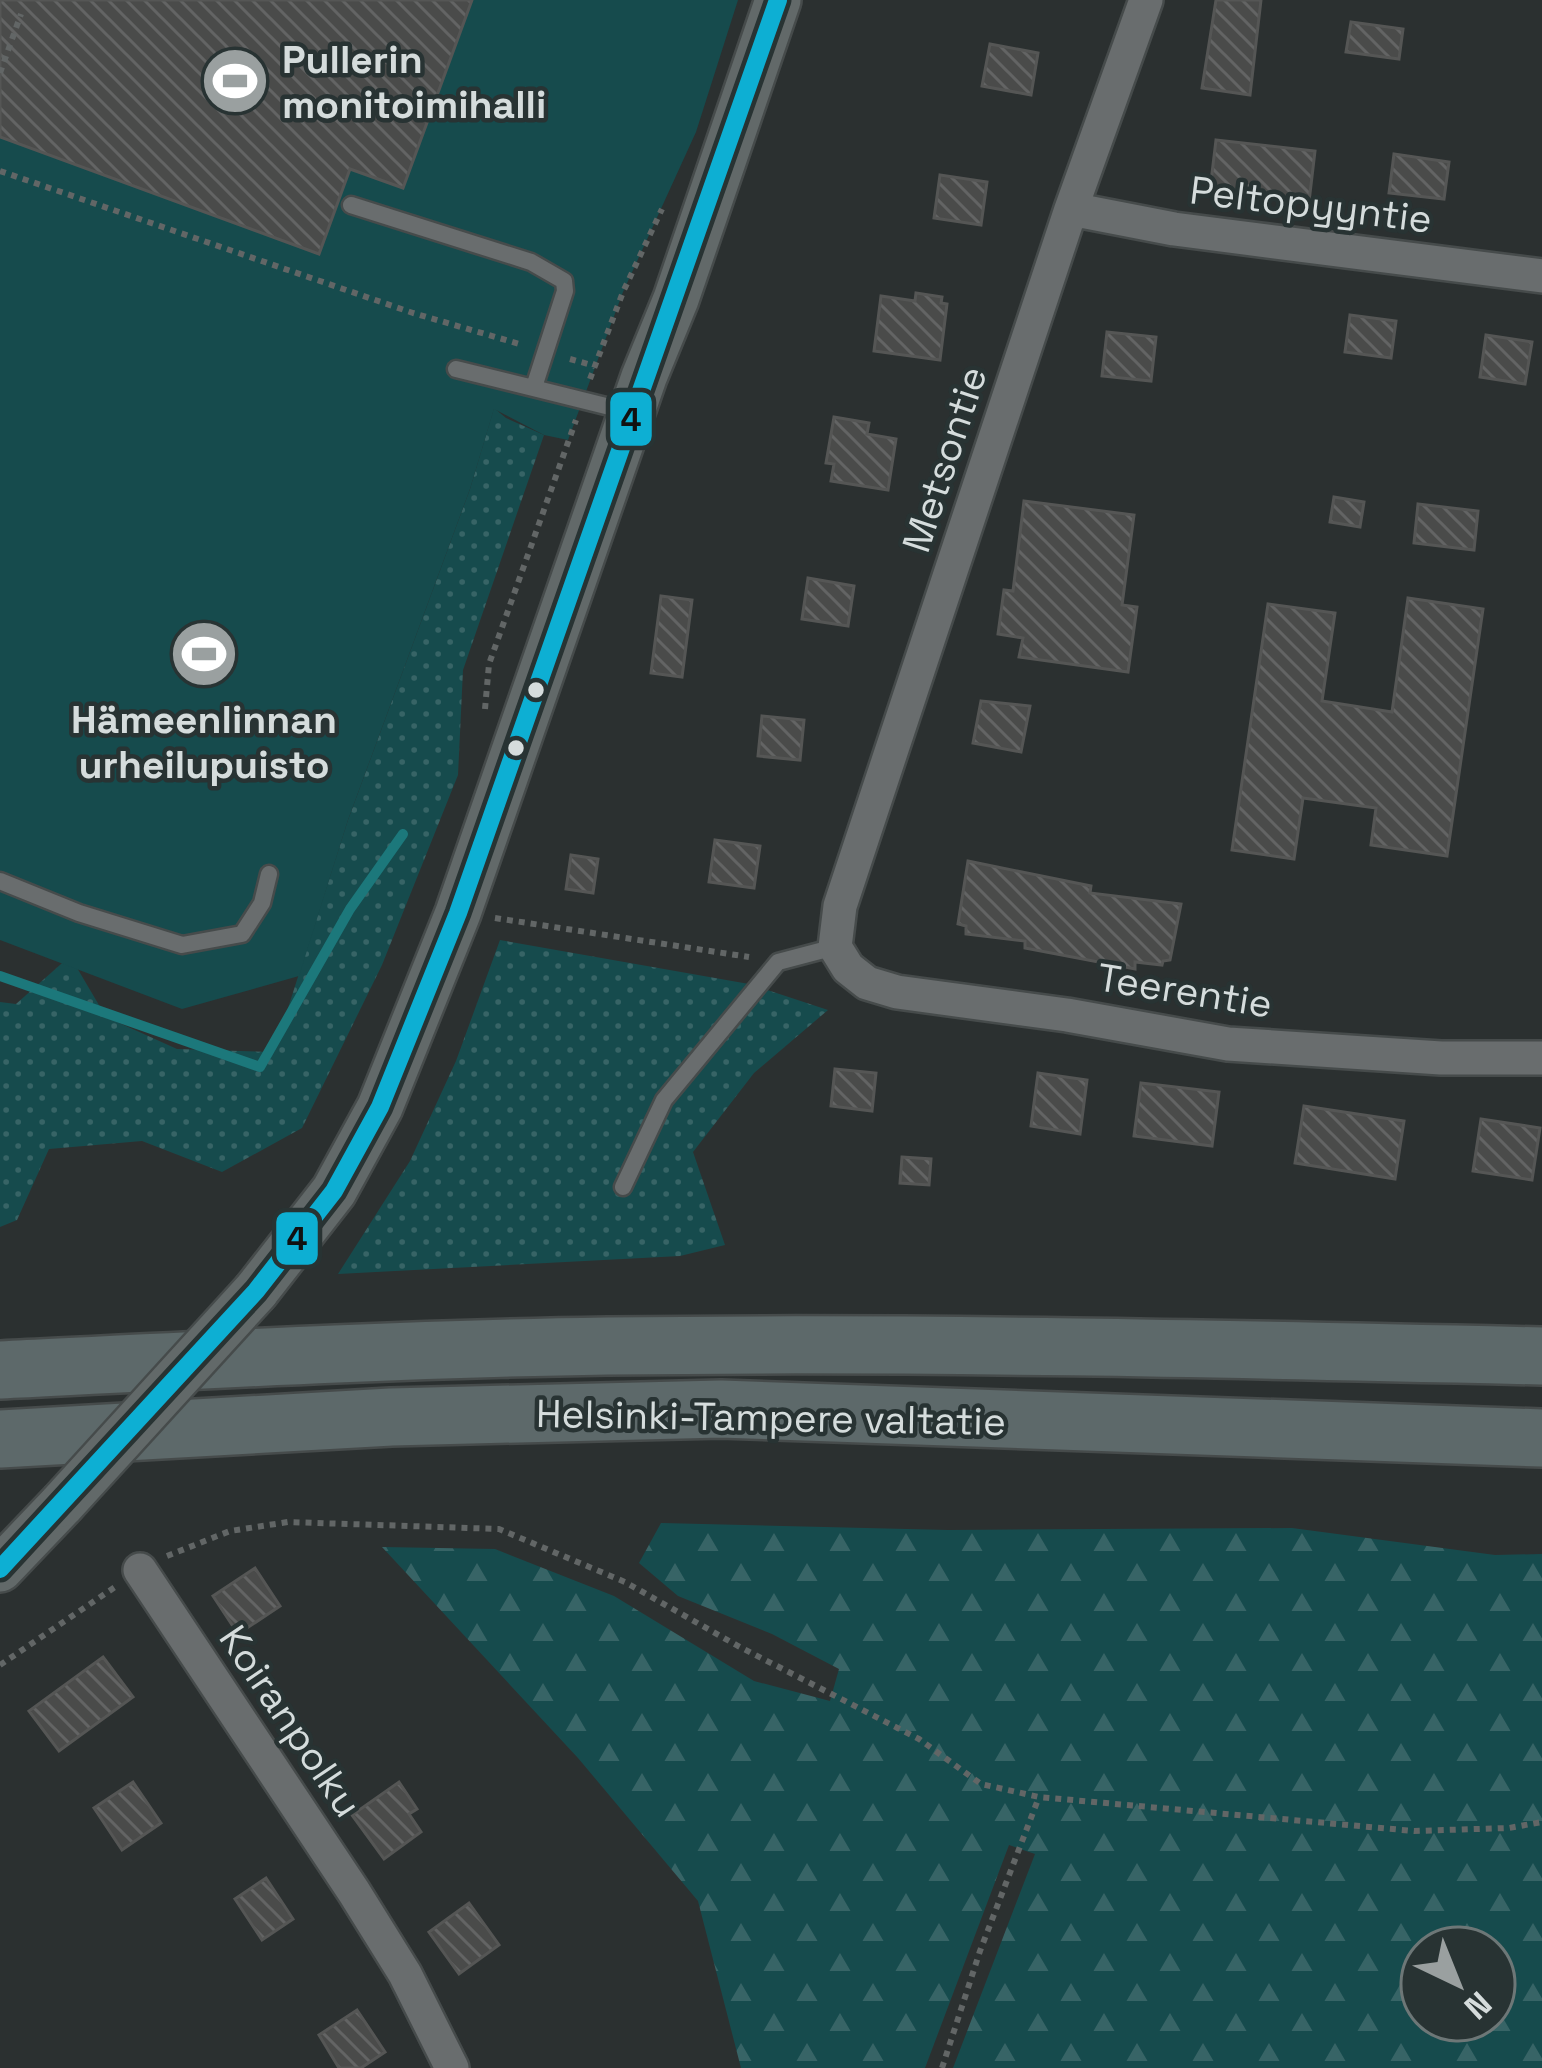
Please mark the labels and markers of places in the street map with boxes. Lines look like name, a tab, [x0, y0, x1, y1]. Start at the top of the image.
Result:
place label: Pullerin monitoimihalli	[282, 35, 546, 129]
sports icon: Pullerin monitoimihalli	[200, 46, 270, 116]
sports icon: Hämeenlinnan urheilupuisto	[169, 619, 239, 689]
unlabelled marker	[525, 679, 547, 701]
place label: Hämeenlinnan urheilupuisto	[71, 695, 337, 789]
unlabelled marker	[505, 737, 527, 759]

